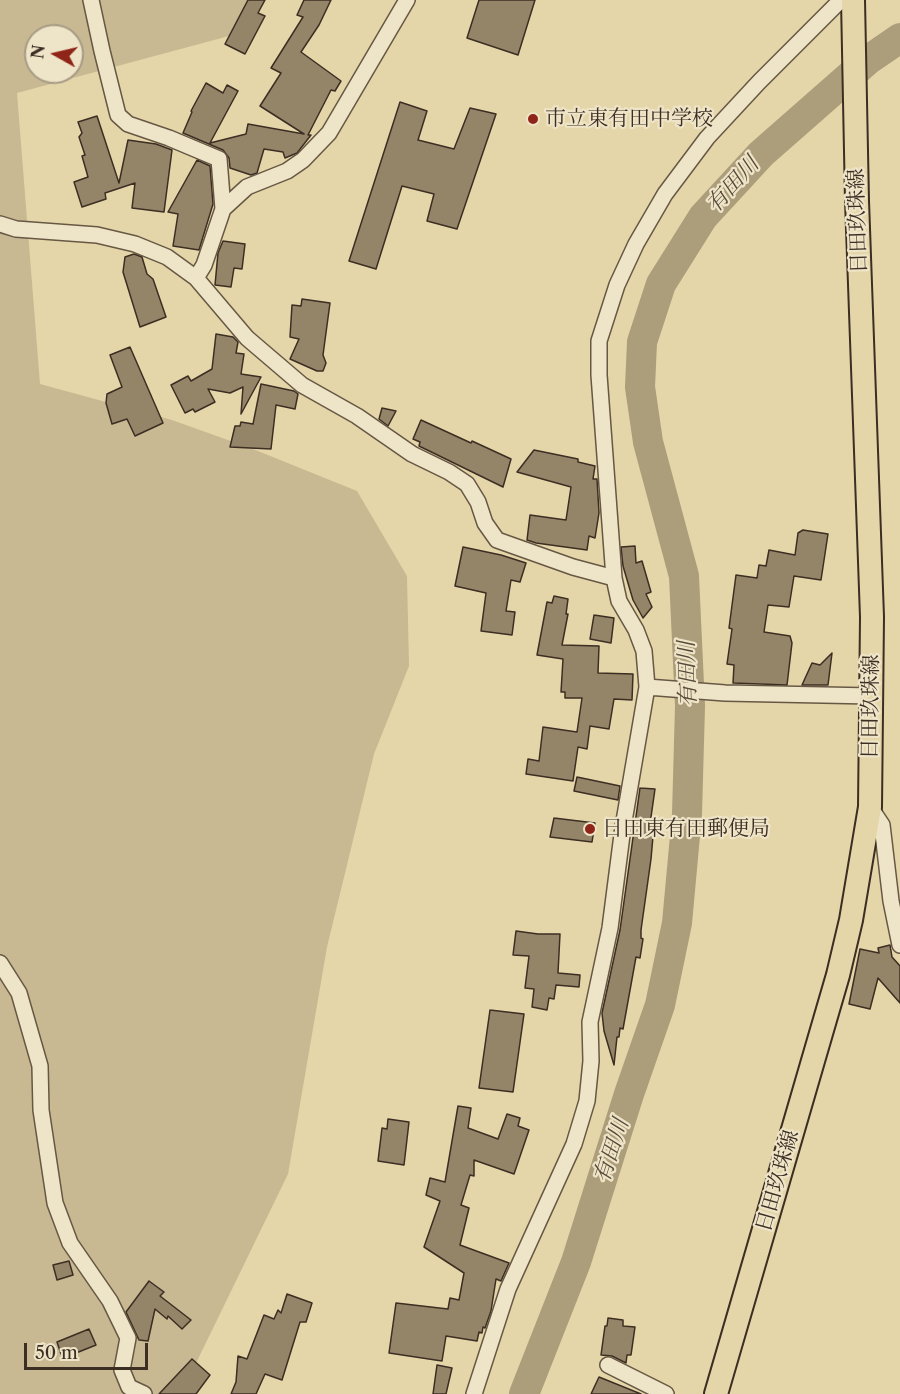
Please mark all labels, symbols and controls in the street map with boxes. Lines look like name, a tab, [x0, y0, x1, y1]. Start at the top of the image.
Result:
north arrow	[24, 24, 84, 84]
text: N	[27, 43, 49, 60]
place label: 市立東有田中学校	[545, 106, 713, 132]
marker: 市立東有田中学校	[526, 112, 540, 126]
water label: 有田川	[701, 152, 765, 218]
street label: 日田玖珠線	[844, 168, 872, 274]
water label: 有田川	[674, 641, 702, 707]
street label: 日田玖珠線	[857, 654, 885, 760]
place label: 日田東有田郵便局	[602, 816, 770, 842]
marker: 日田東有田郵便局	[583, 822, 597, 836]
water label: 有田川	[589, 1116, 635, 1186]
street label: 日田玖珠線	[751, 1127, 805, 1235]
scale bar	[27, 1331, 152, 1369]
text: 50 m	[35, 1342, 78, 1364]

